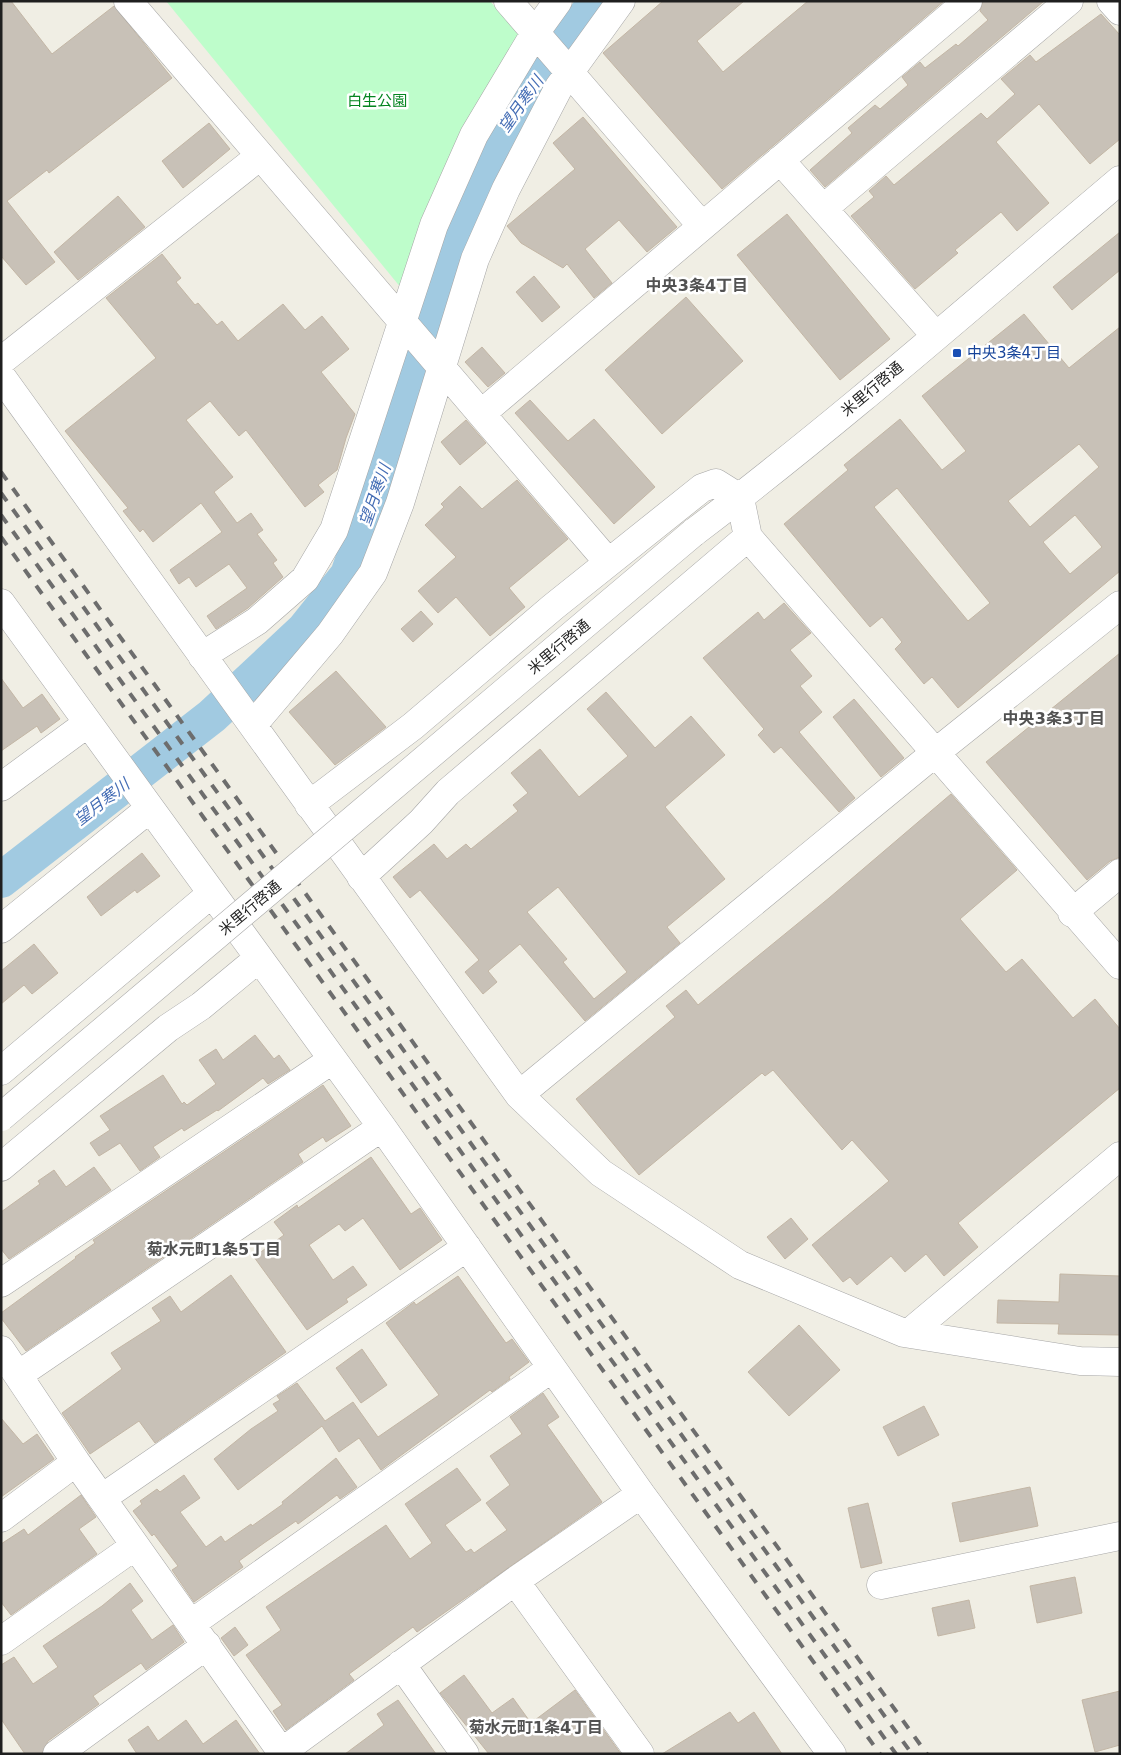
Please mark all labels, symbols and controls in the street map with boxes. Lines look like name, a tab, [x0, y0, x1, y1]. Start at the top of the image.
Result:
water label: 望月寒川	[495, 71, 548, 136]
park label: 白生公園	[347, 92, 407, 110]
district label: 中央3条4丁目	[646, 276, 748, 295]
place label: 中央3条4丁目	[967, 344, 1061, 362]
marker: 中央3条4丁目	[951, 347, 963, 359]
street label: 米里行啓通	[837, 358, 907, 420]
water label: 望月寒川	[356, 460, 395, 528]
street label: 米里行啓通	[524, 616, 594, 678]
district label: 中央3条3丁目	[1003, 709, 1105, 728]
water label: 望月寒川	[71, 774, 135, 829]
street label: 米里行啓通	[215, 877, 285, 939]
district label: 菊水元町1条5丁目	[147, 1240, 281, 1259]
district label: 菊水元町1条4丁目	[469, 1718, 603, 1737]

